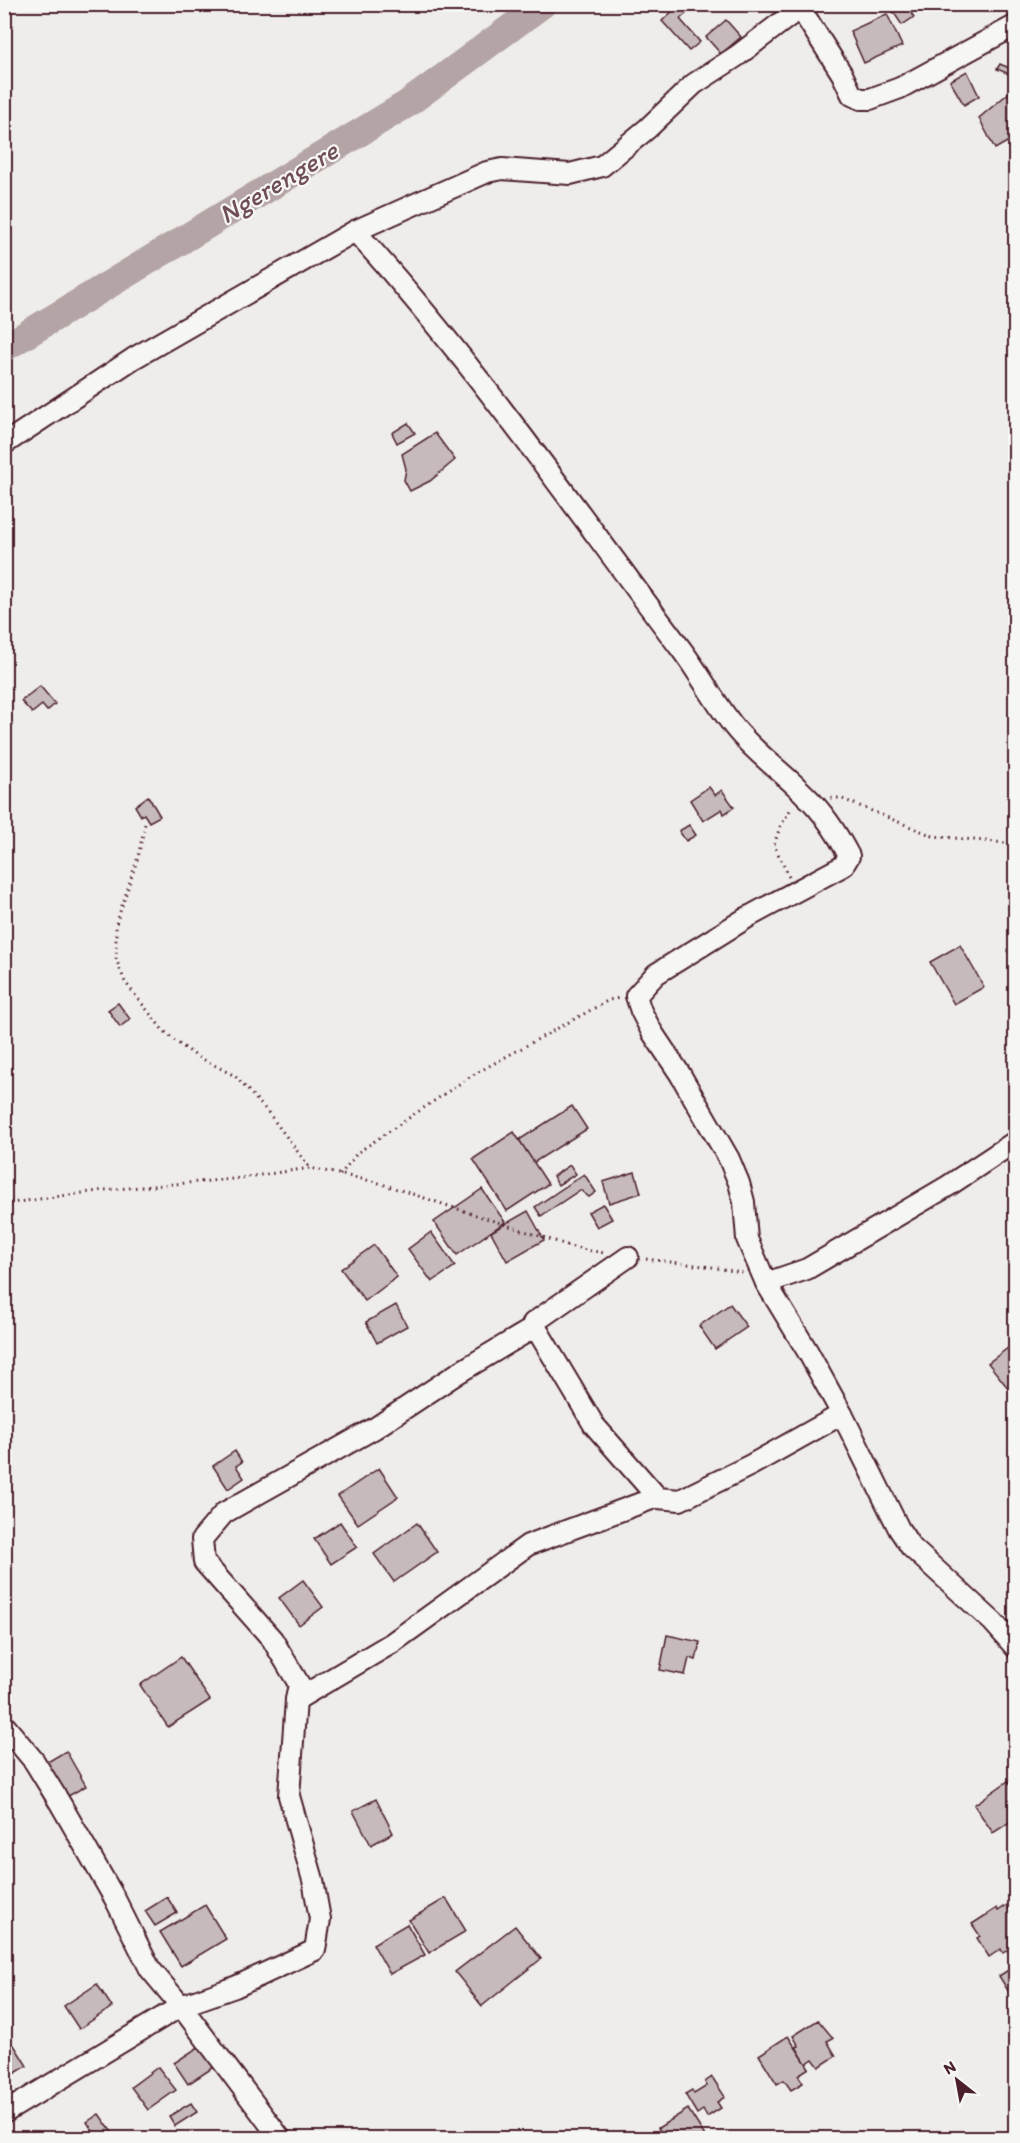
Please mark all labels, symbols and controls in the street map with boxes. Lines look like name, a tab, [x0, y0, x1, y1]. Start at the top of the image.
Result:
water label: Ngerengere	[212, 133, 345, 230]
north arrow	[927, 2050, 987, 2110]
text: N	[940, 2057, 959, 2078]

